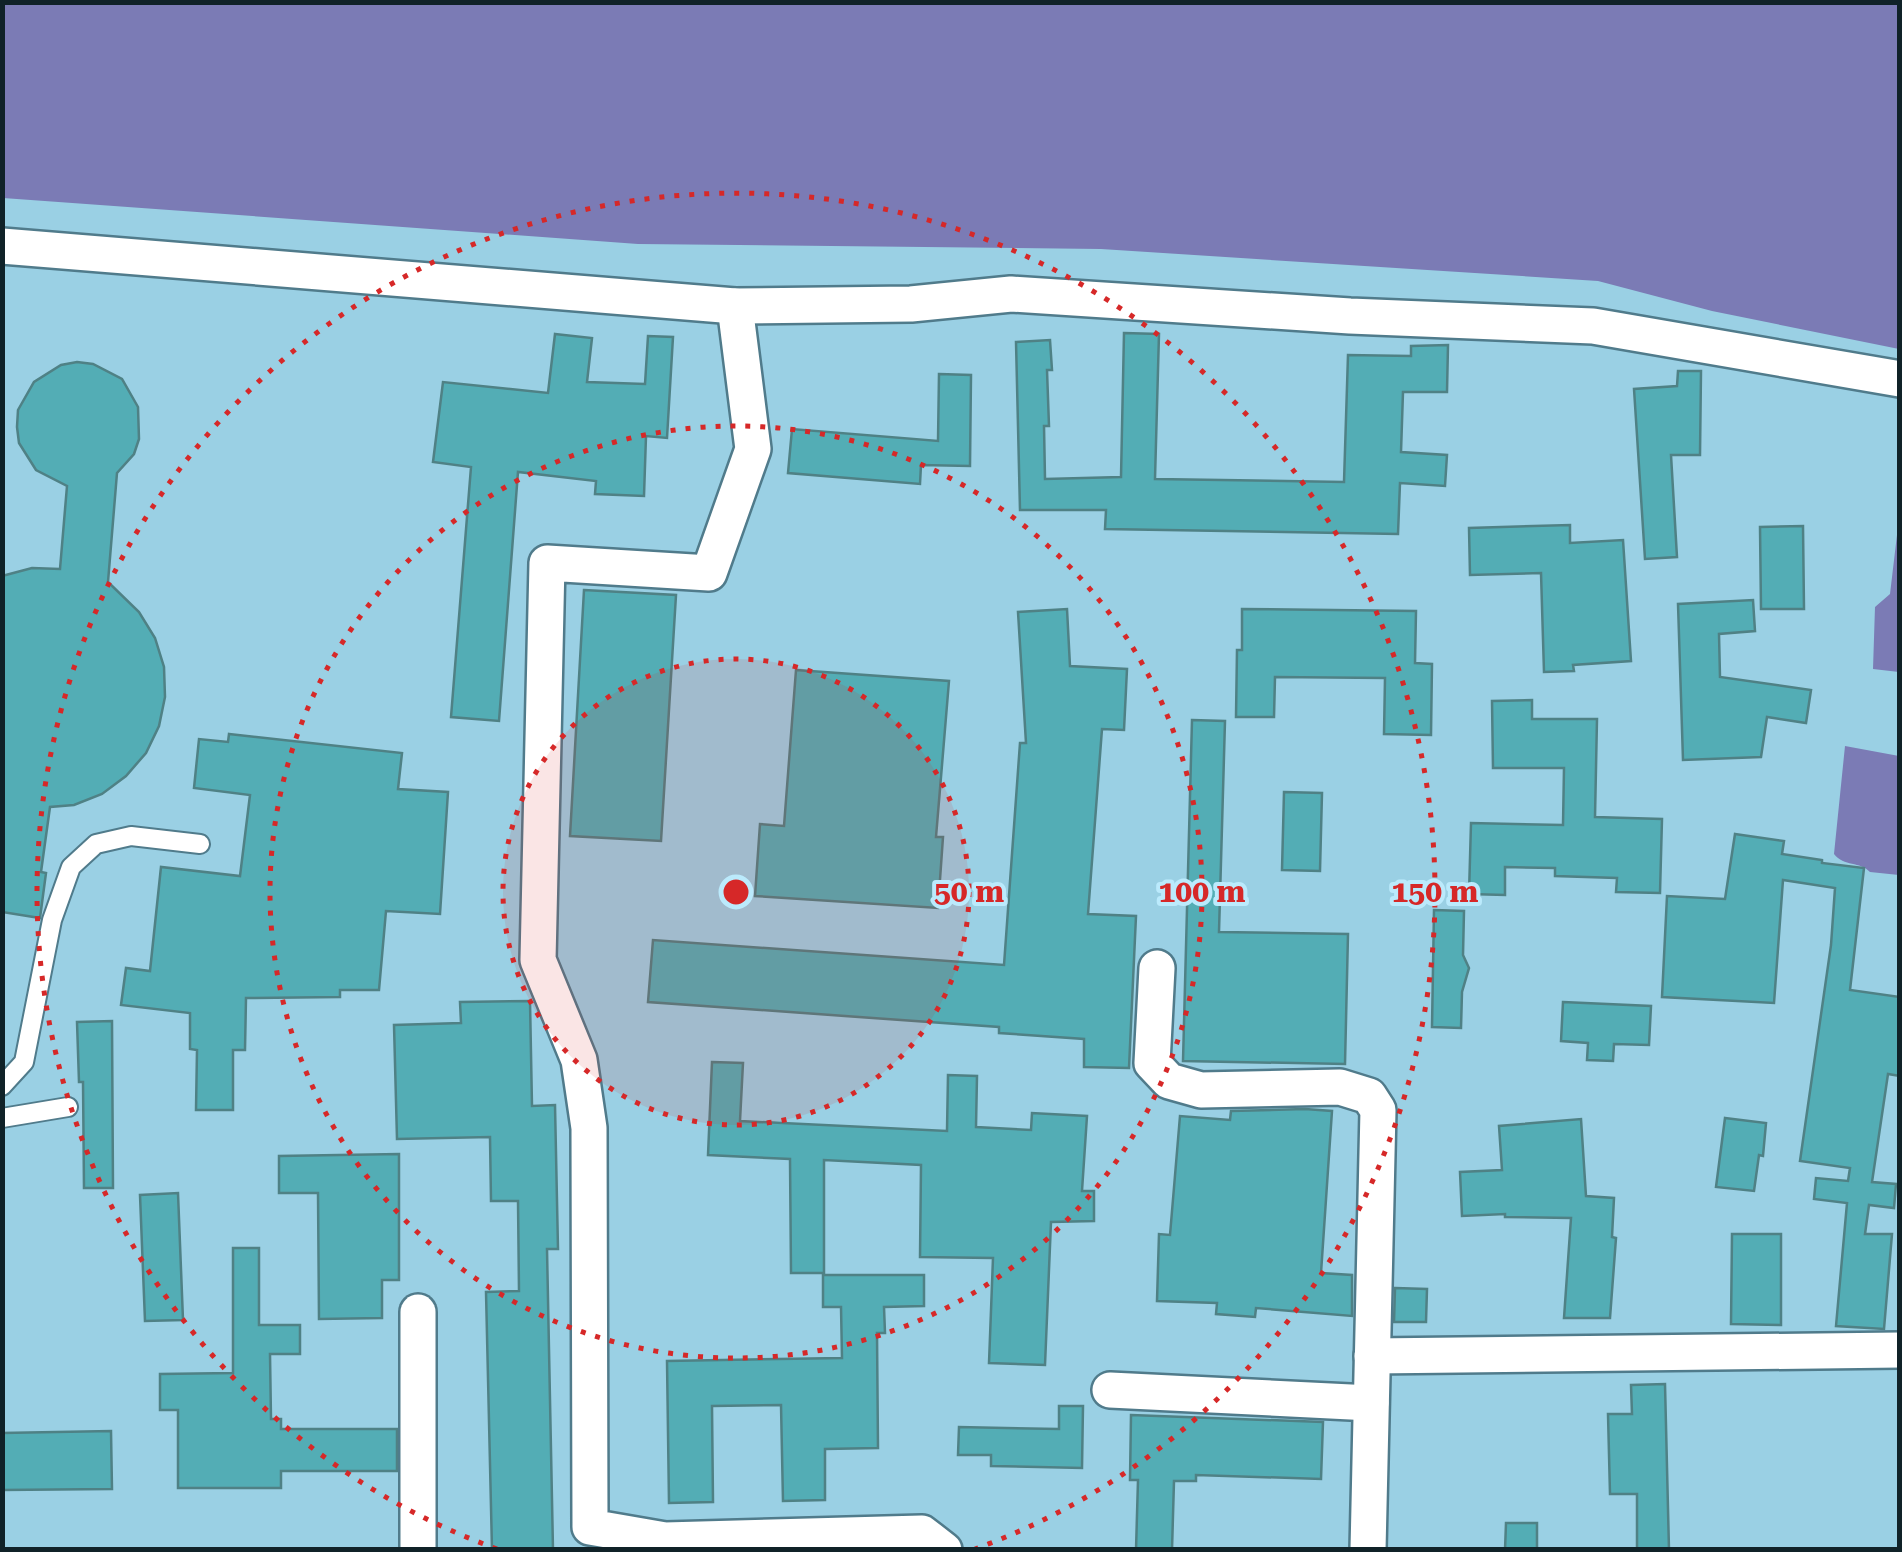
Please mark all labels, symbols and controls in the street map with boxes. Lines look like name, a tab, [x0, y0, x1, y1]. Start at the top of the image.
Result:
centre of rings	[718, 874, 754, 910]
text: 50 m	[934, 874, 1004, 909]
text: 100 m	[1159, 874, 1246, 909]
text: 150 m	[1392, 874, 1479, 909]

